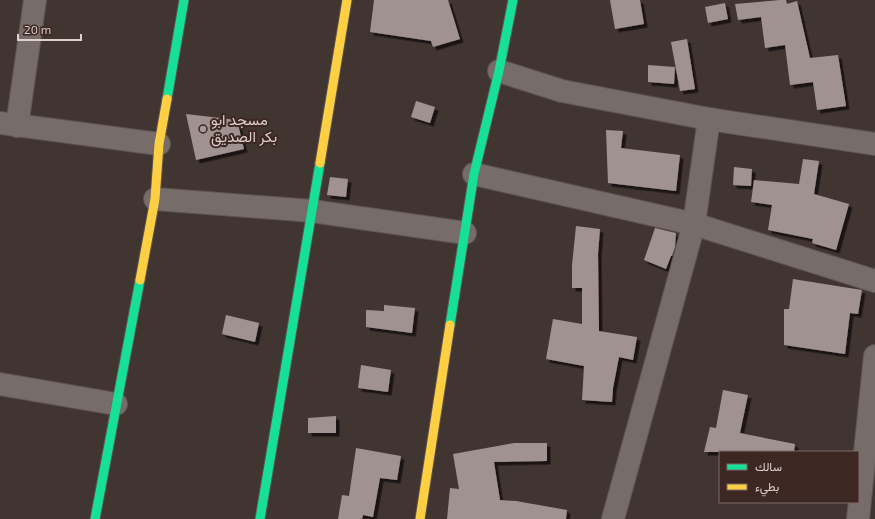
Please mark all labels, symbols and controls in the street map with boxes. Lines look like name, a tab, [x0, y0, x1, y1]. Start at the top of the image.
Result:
scale bar	[18, 16, 81, 42]
text: 20 m	[24, 22, 51, 36]
place label: مسجد ابو بكر الصديق	[211, 110, 277, 147]
marker: مسجد ابو بكر الصديق	[198, 124, 208, 134]
legend	[719, 451, 859, 503]
text: سالك	[755, 459, 782, 473]
text: بطيء	[755, 479, 779, 497]

